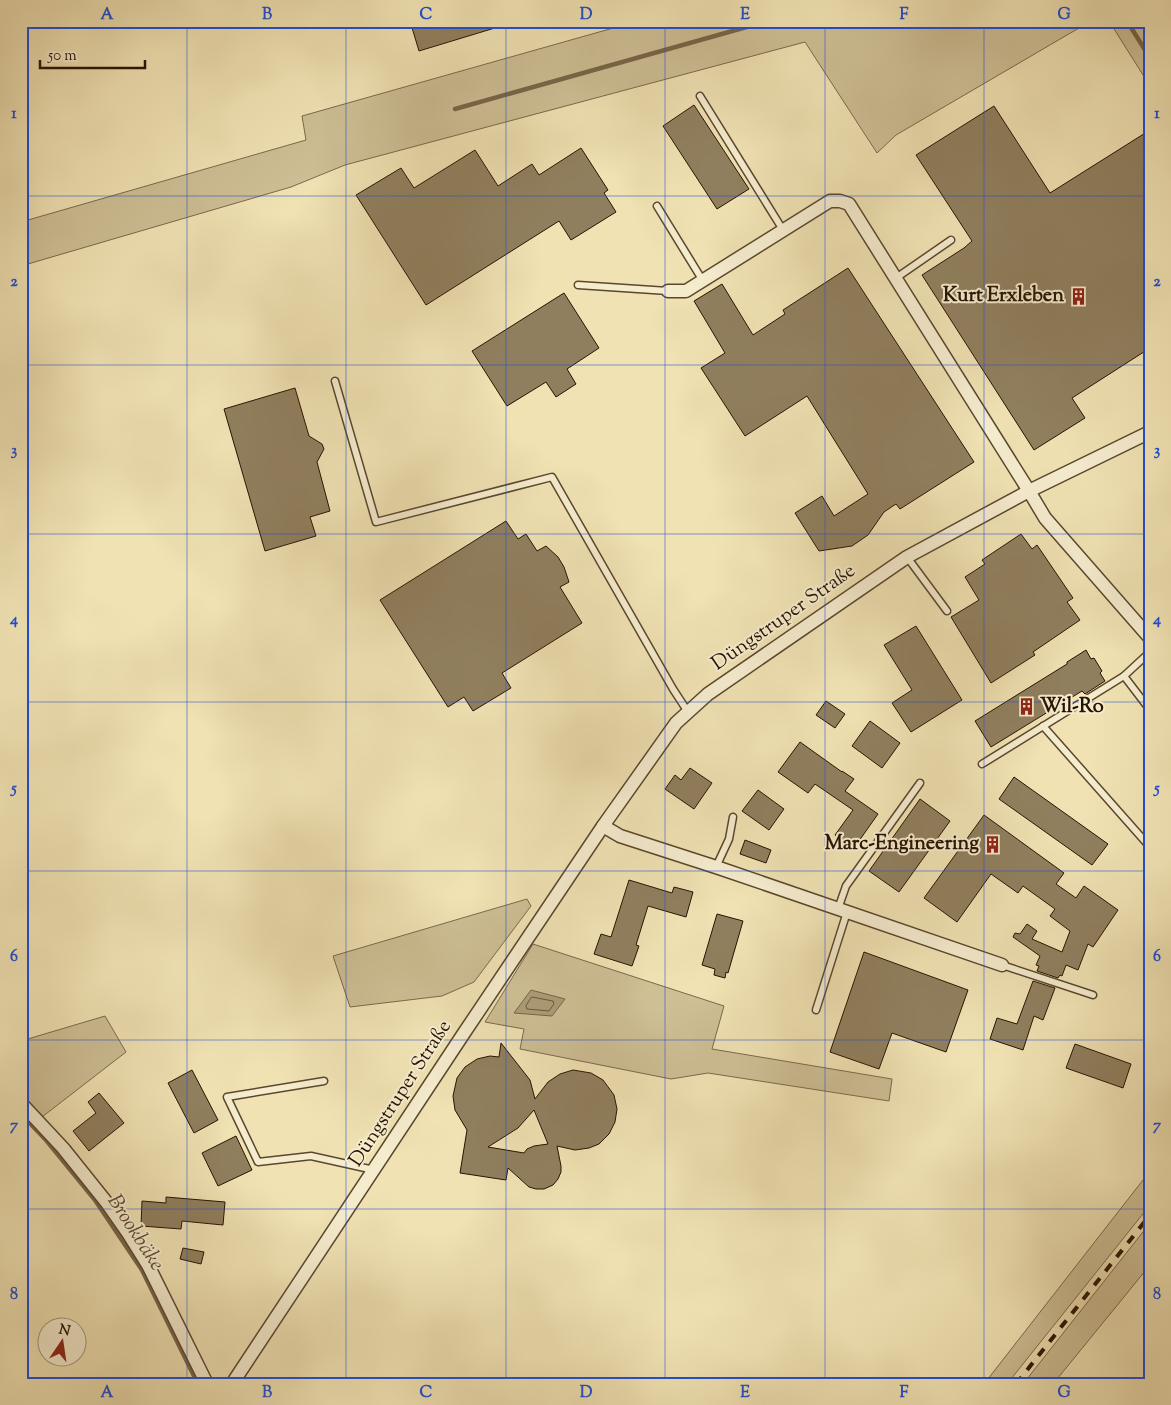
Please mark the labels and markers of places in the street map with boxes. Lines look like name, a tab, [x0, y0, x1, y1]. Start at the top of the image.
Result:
place label: Kurt Erxleben	[943, 282, 1064, 311]
building icon: Kurt Erxleben	[1068, 286, 1088, 306]
place label: Wil-Ro	[1040, 693, 1104, 722]
building icon: Wil-Ro	[1016, 697, 1036, 717]
place label: Marc-Engineering	[824, 830, 979, 859]
building icon: Marc-Engineering	[983, 834, 1003, 854]

